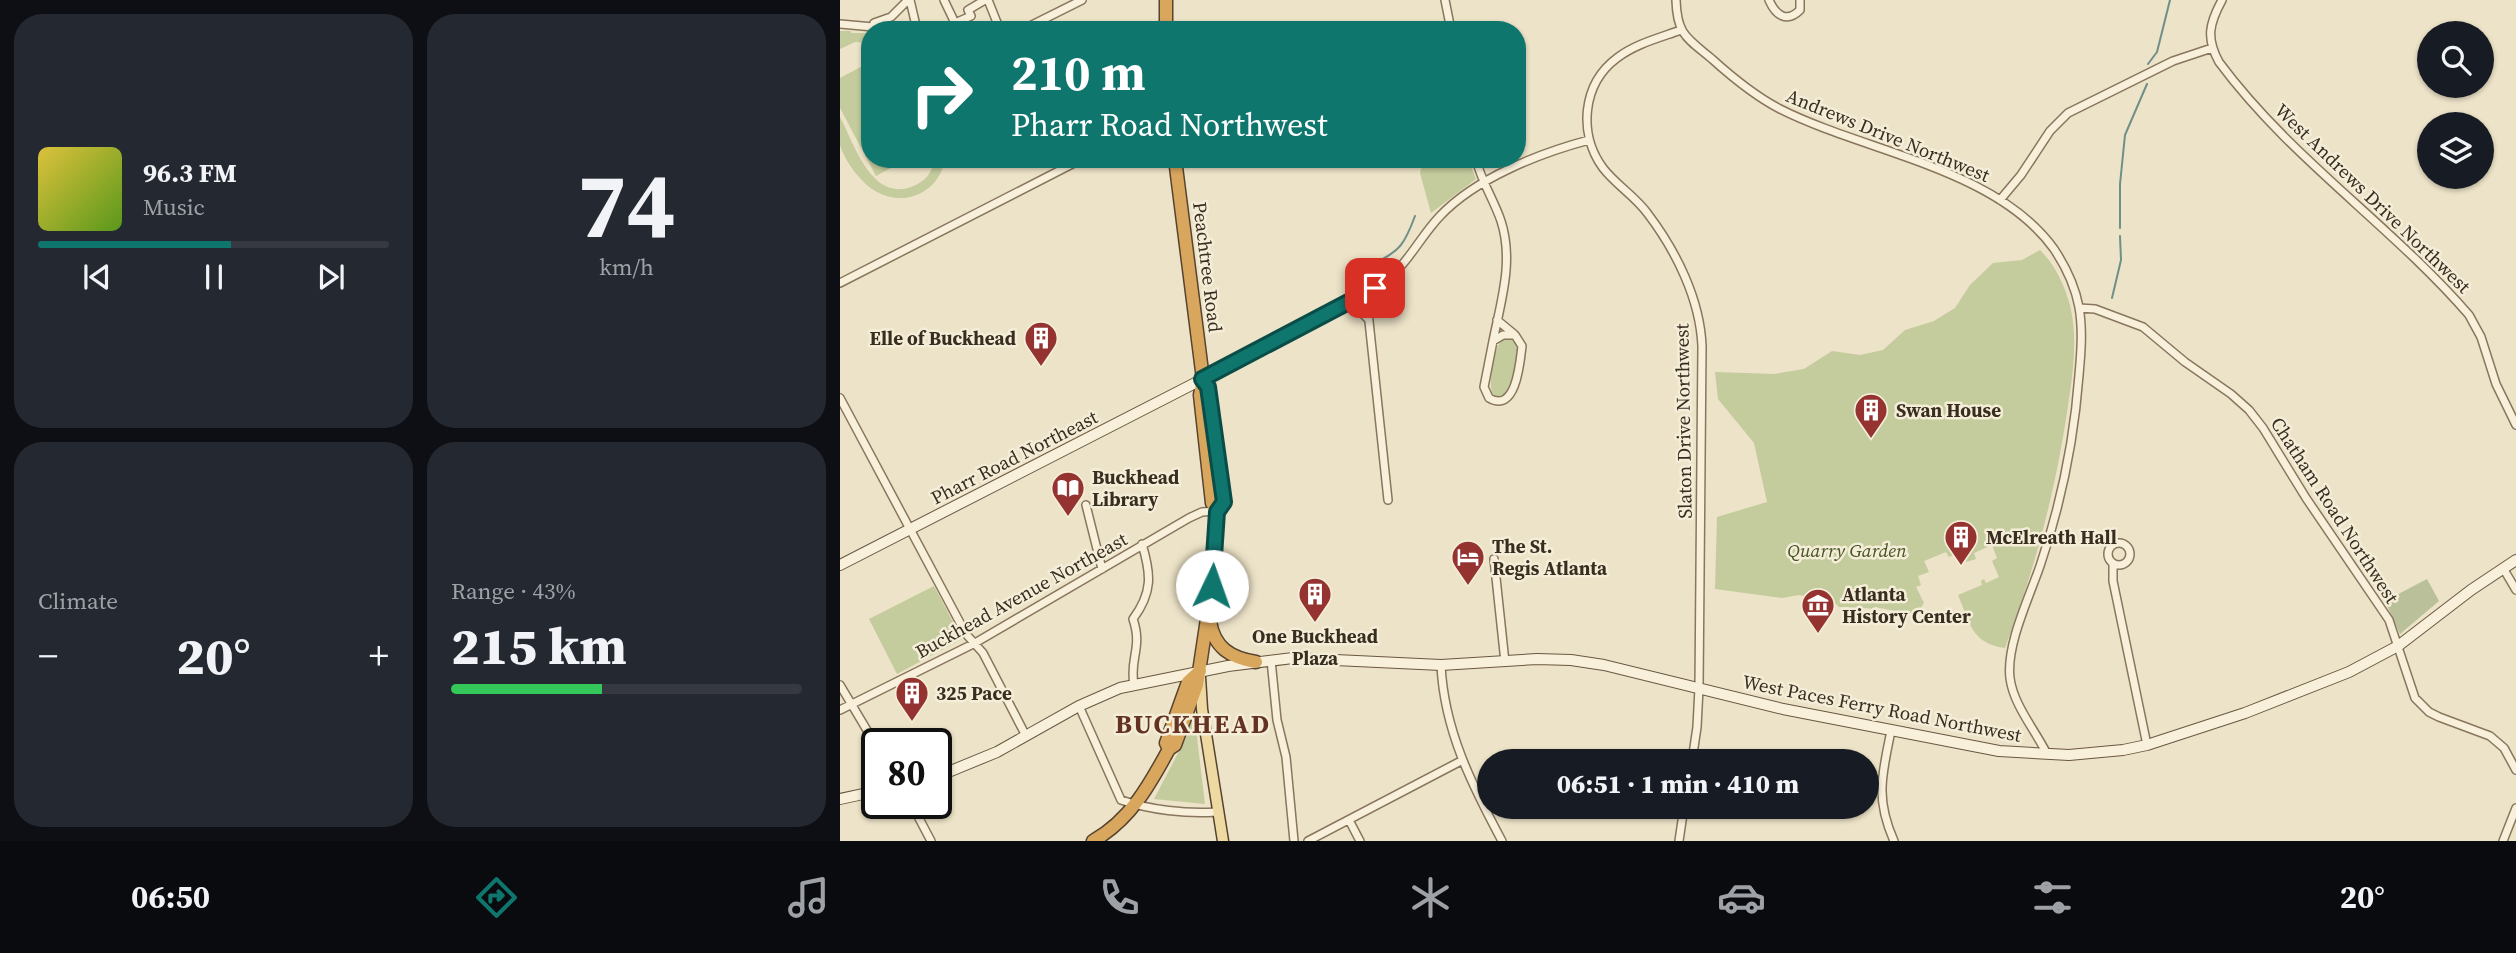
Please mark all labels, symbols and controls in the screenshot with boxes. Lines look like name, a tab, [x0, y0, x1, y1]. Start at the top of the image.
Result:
map controls	[2417, 21, 2494, 189]
button: search	[2417, 21, 2494, 98]
text: 210 m	[1011, 39, 1146, 106]
icon: right	[896, 49, 987, 140]
street label: Andrews Drive Northwest	[1782, 82, 1994, 188]
street label: West Andrews Drive Northwest	[2269, 97, 2477, 299]
text: Pharr Road Northwest	[1011, 103, 1328, 147]
button: layers	[2417, 112, 2494, 189]
text: 74	[577, 143, 676, 267]
text: 96.3 FM	[143, 155, 237, 191]
text: Music	[143, 191, 205, 223]
street label: Peachtree Road	[1187, 200, 1229, 334]
text: km/h	[599, 251, 654, 283]
icon: previous	[78, 258, 116, 296]
icon: pause	[195, 258, 233, 296]
icon: next	[312, 258, 350, 296]
pin	[1345, 258, 1405, 318]
icon: arrive	[1356, 269, 1394, 307]
building icon: Elle of Buckhead	[1022, 319, 1060, 368]
street label: Slaton Drive Northwest	[1668, 322, 1698, 519]
place label: Elle of Buckhead	[870, 325, 1016, 351]
building icon: Swan House	[1852, 391, 1890, 440]
place label: Swan House	[1896, 397, 2001, 423]
street label: Pharr Road Northeast	[926, 403, 1103, 510]
street label: Chatham Road Northwest	[2265, 412, 2405, 609]
place label: Buckhead Library	[1092, 464, 1179, 512]
library icon: Buckhead Library	[1049, 469, 1087, 518]
building icon: McElreath Hall	[1942, 518, 1980, 567]
place label: McElreath Hall	[1986, 524, 2117, 550]
street label: Buckhead Avenue Northeast	[911, 525, 1132, 664]
place label: The St. Regis Atlanta	[1492, 533, 1608, 581]
park label: Quarry Garden	[1787, 537, 1907, 563]
hotel icon: The St. Regis Atlanta	[1449, 538, 1487, 587]
position arrow	[1175, 549, 1249, 623]
text: Range · 43%	[451, 575, 576, 607]
building icon: One Buckhead Plaza	[1296, 575, 1334, 624]
place label: Atlanta History Center	[1842, 581, 1971, 629]
text: Climate	[38, 585, 118, 617]
museum icon: Atlanta History Center	[1799, 586, 1837, 635]
text: 215 km	[451, 610, 627, 681]
text: 20°	[176, 620, 251, 691]
place label: One Buckhead Plaza	[1252, 623, 1378, 671]
text: −	[38, 630, 58, 682]
text: +	[369, 630, 389, 682]
street label: West Paces Ferry Road Northwest	[1740, 668, 2024, 748]
building icon: 325 Pace	[893, 674, 931, 723]
place label: 325 Pace	[936, 680, 1012, 706]
district label: BUCKHEAD	[1115, 706, 1271, 742]
speed limit sign: 80	[861, 728, 952, 819]
text: 06:51 · 1 min · 410 m	[1557, 766, 1799, 802]
icon: directions	[472, 873, 521, 922]
icon: music	[784, 873, 833, 922]
icon: phone	[1095, 873, 1144, 922]
icon: climate	[1406, 873, 1455, 922]
icon: car	[1717, 873, 1766, 922]
icon: filters	[2028, 873, 2077, 922]
text: 06:50	[131, 875, 210, 919]
text: 20°	[2340, 875, 2385, 919]

